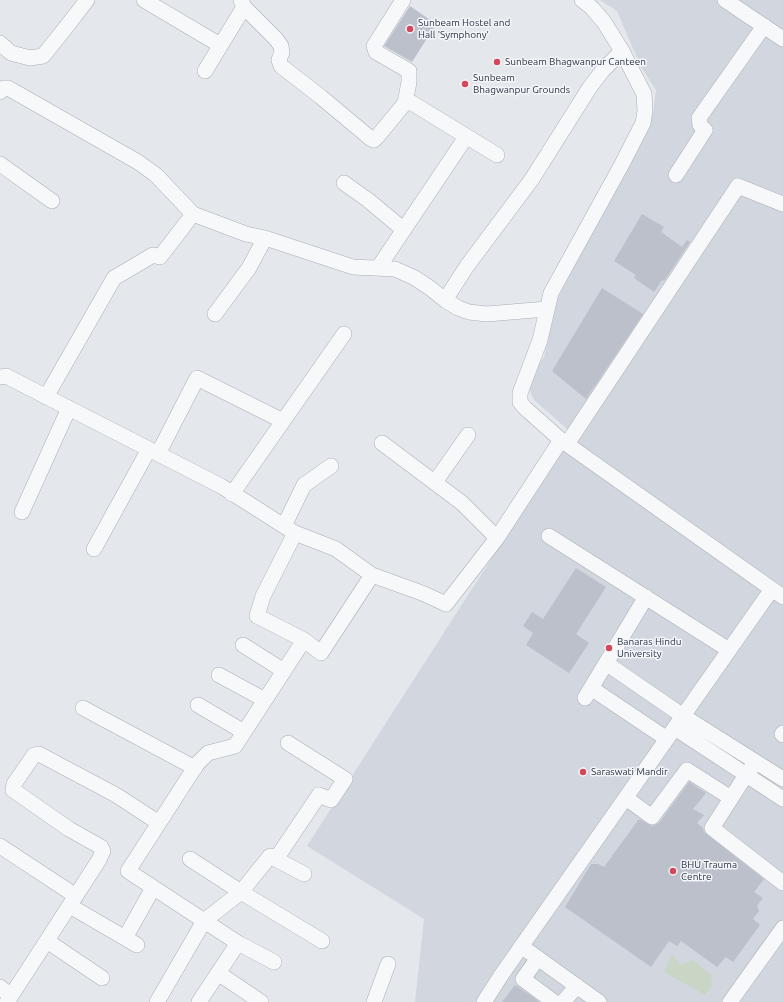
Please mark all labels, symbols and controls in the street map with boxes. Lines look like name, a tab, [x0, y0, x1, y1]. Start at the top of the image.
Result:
place label: Sunbeam Hostel and Hall 'Symphony'	[418, 17, 510, 40]
marker: Sunbeam Hostel and Hall 'Symphony'	[405, 24, 415, 34]
place label: Sunbeam Bhagwanpur Canteen	[505, 56, 646, 68]
marker: Sunbeam Bhagwanpur Canteen	[492, 57, 502, 67]
place label: Sunbeam Bhagwanpur Grounds	[473, 72, 570, 96]
marker: Sunbeam Bhagwanpur Grounds	[460, 79, 470, 89]
place label: Banaras Hindu University	[617, 636, 682, 660]
marker: Banaras Hindu University	[604, 643, 614, 653]
place label: Saraswati Mandir	[591, 766, 668, 778]
marker: Saraswati Mandir	[578, 767, 588, 777]
place label: BHU Trauma Centre	[681, 859, 737, 882]
marker: BHU Trauma Centre	[668, 866, 678, 876]

